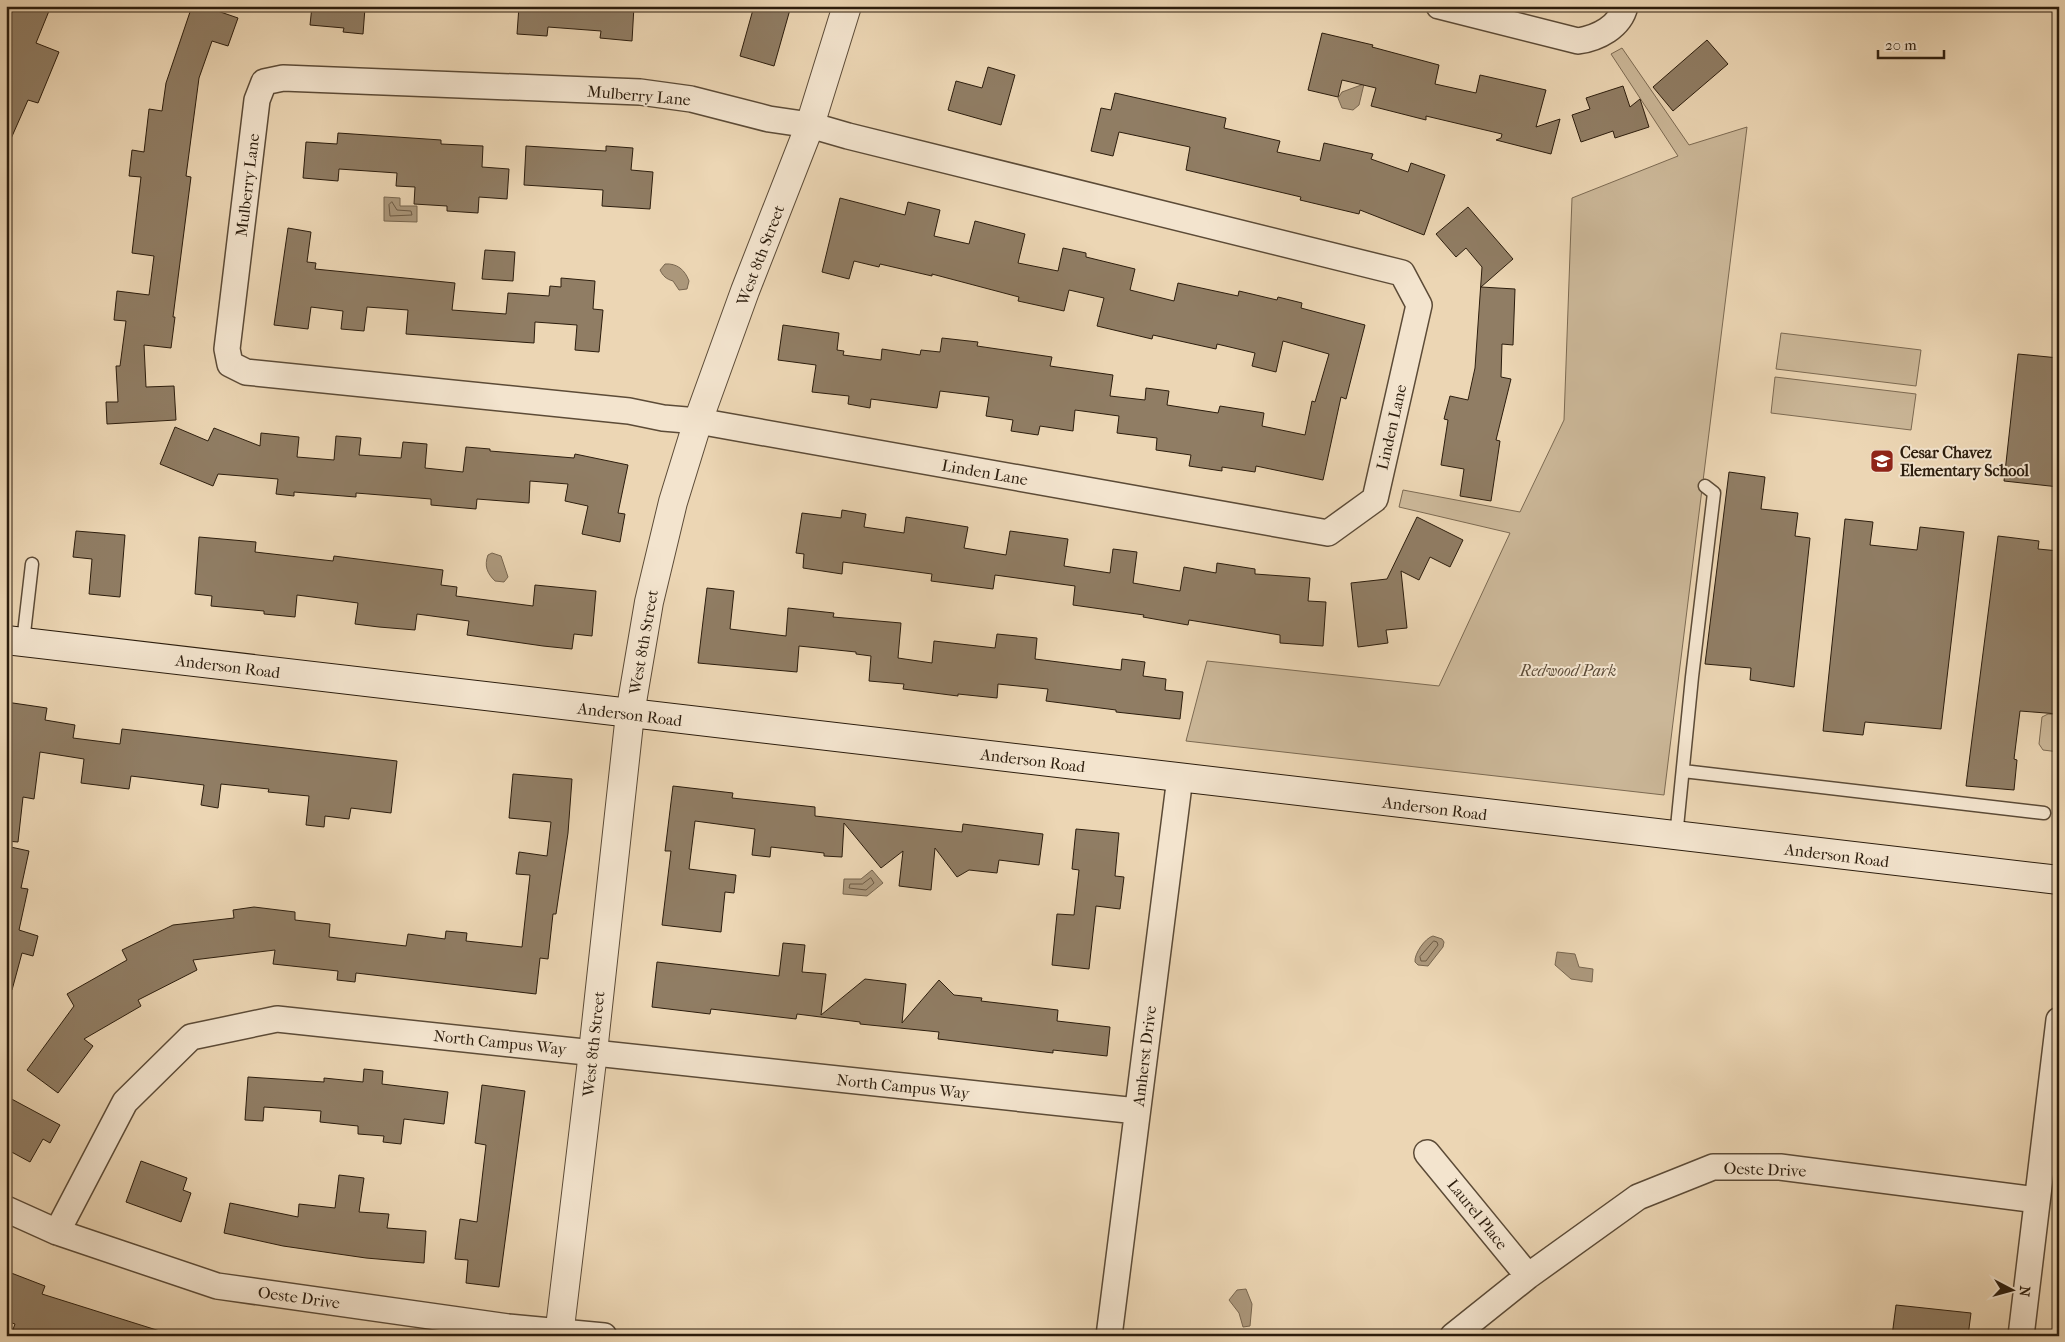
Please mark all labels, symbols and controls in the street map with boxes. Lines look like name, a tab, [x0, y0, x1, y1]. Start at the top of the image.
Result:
scale bar	[1878, 28, 1944, 60]
text: 20 m	[1885, 36, 1917, 54]
street label: Mulberry Lane	[586, 82, 692, 109]
street label: Mulberry Lane	[232, 132, 263, 238]
street label: West 8th Street	[732, 202, 788, 309]
street label: Linden Lane	[1372, 382, 1411, 472]
place label: Cesar Chavez Elementary School	[1900, 443, 2029, 481]
school or university icon: Cesar Chavez Elementary School	[1869, 448, 1895, 474]
street label: Linden Lane	[940, 456, 1030, 489]
street label: West 8th Street	[625, 588, 662, 697]
street label: Anderson Road	[174, 651, 282, 682]
park label: Redwood Park	[1519, 661, 1616, 680]
street label: Anderson Road	[576, 699, 684, 730]
street label: Anderson Road	[979, 745, 1087, 776]
street label: Anderson Road	[1381, 793, 1489, 824]
street label: Anderson Road	[1783, 840, 1891, 871]
street label: West 8th Street	[578, 990, 609, 1099]
street label: Amherst Drive	[1129, 1004, 1160, 1109]
street label: North Campus Way	[433, 1026, 568, 1059]
street label: North Campus Way	[836, 1070, 971, 1103]
street label: Oeste Drive	[1723, 1159, 1807, 1180]
street label: Laurel Place	[1443, 1175, 1512, 1253]
north arrow	[1988, 1264, 2038, 1314]
street label: Oeste Drive	[257, 1282, 341, 1313]
text: N	[2015, 1285, 2033, 1298]

